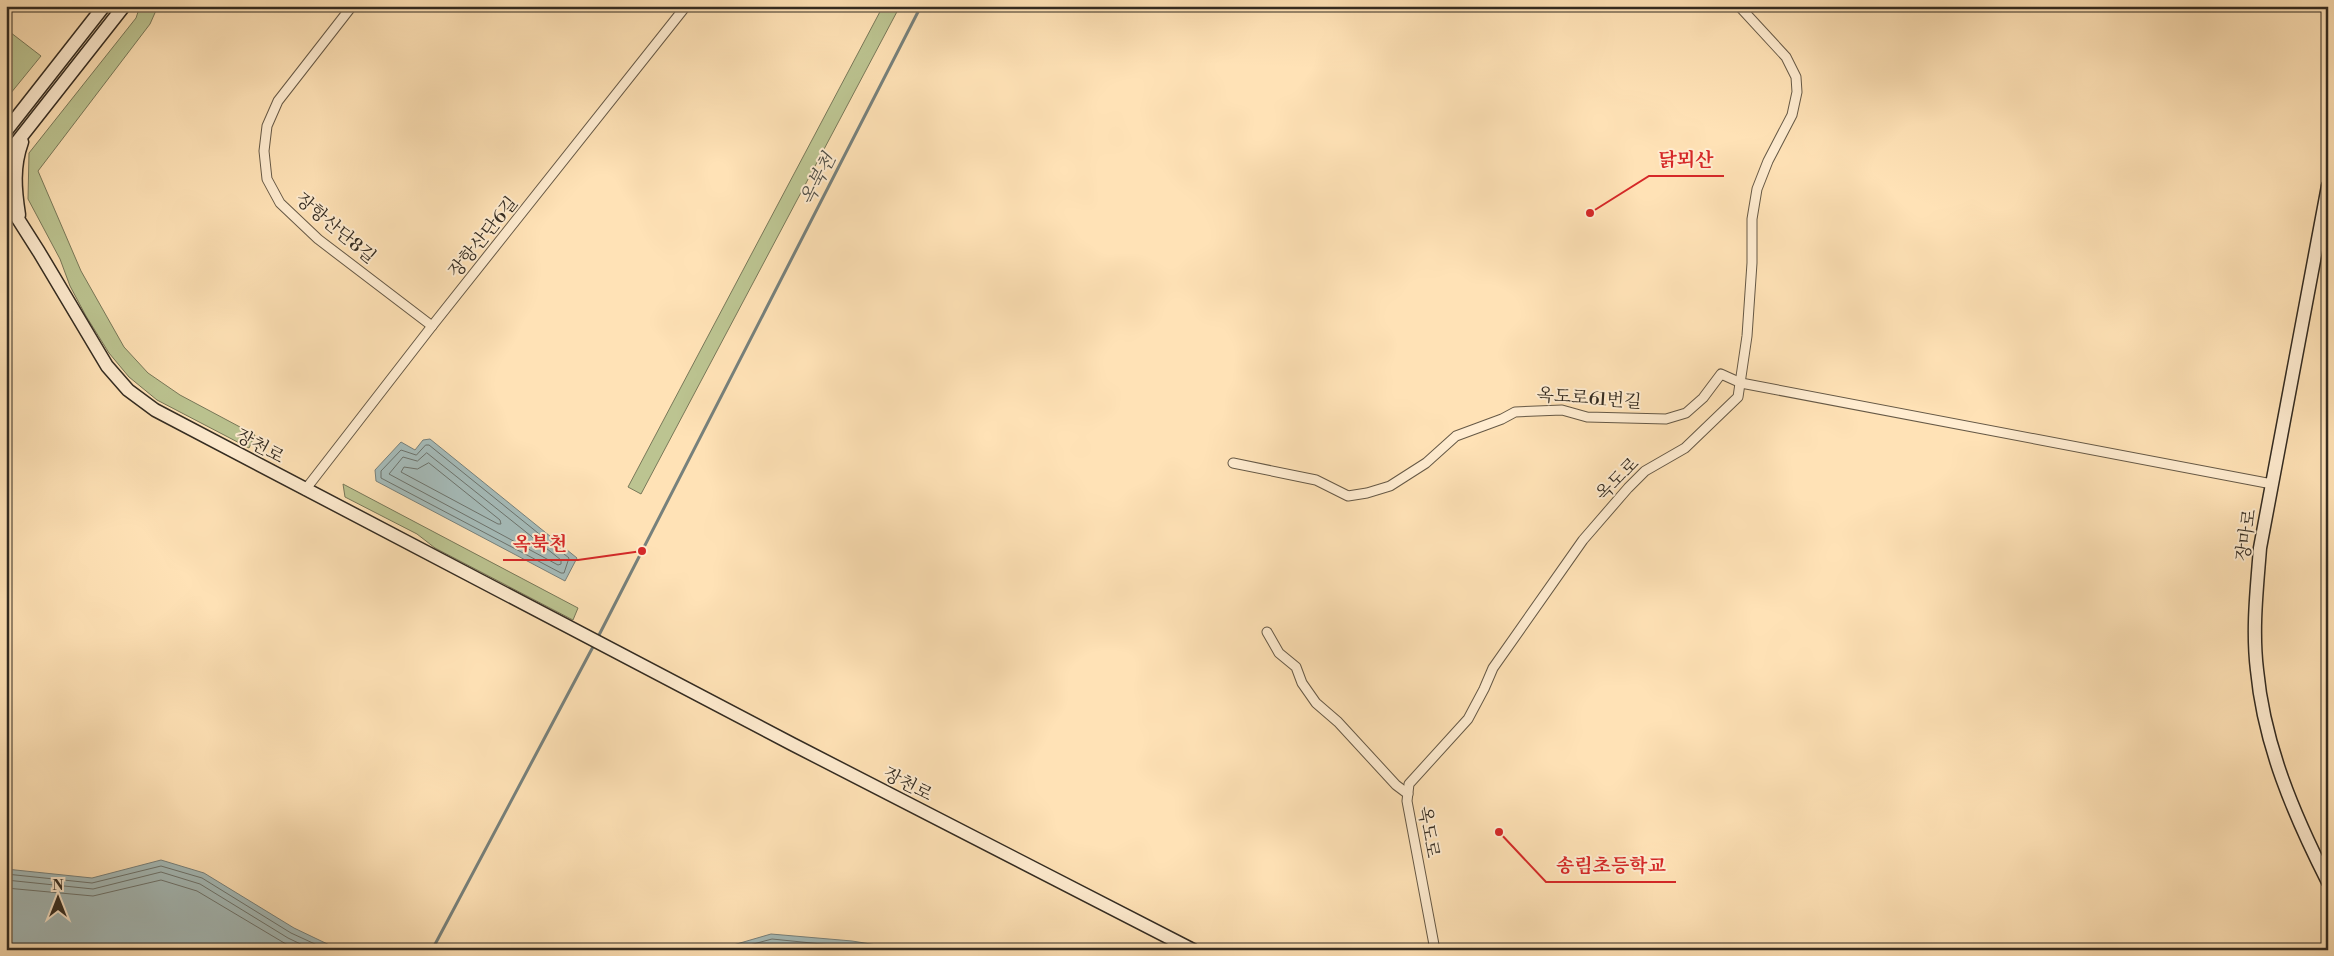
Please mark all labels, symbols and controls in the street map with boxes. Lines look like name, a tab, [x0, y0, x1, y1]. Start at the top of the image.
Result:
callout: 닭뫼산	[1649, 142, 1724, 176]
water label: 옥북천	[795, 148, 842, 209]
text: 닭뫼산	[1658, 148, 1714, 172]
street label: 장항산단8길	[291, 188, 381, 269]
street label: 장항산단6길	[444, 192, 523, 283]
street label: 옥도로61번길	[1536, 383, 1642, 414]
street label: 장천로	[231, 424, 288, 469]
street label: 옥도로	[1591, 453, 1644, 506]
street label: 장마로	[2231, 508, 2262, 563]
callout: 옥북천	[503, 526, 578, 560]
text: 옥북천	[512, 532, 568, 556]
street label: 장천로	[879, 762, 936, 807]
street label: 옥도로	[1413, 804, 1444, 860]
callout: 송림초등학교	[1546, 848, 1676, 882]
text: 송림초등학교	[1556, 854, 1666, 878]
north arrow	[32, 874, 82, 924]
text: N	[52, 877, 64, 895]

